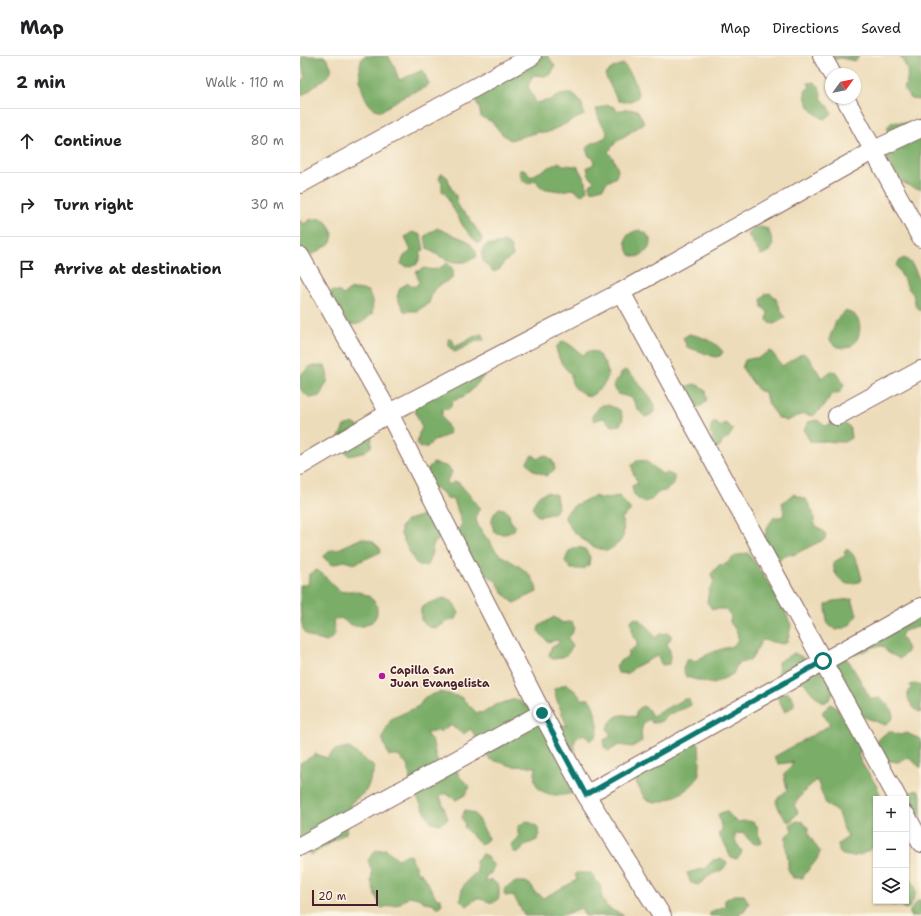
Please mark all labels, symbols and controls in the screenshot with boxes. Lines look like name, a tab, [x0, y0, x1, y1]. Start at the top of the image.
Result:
text: Map	[20, 15, 64, 40]
text: Map	[721, 19, 751, 37]
text: Directions	[773, 19, 839, 37]
text: Saved	[861, 19, 901, 37]
north arrow	[825, 68, 861, 104]
text: 2 min	[16, 71, 66, 93]
text: Walk · 110 m	[205, 74, 284, 91]
icon: ahead	[16, 130, 38, 152]
text: Continue	[54, 131, 122, 151]
text: 80 m	[250, 132, 284, 149]
icon: right	[16, 194, 38, 216]
text: Turn right	[54, 195, 134, 215]
text: 30 m	[250, 196, 284, 213]
icon: arrive	[16, 258, 38, 280]
text: Arrive at destination	[54, 259, 222, 279]
route start	[814, 652, 832, 670]
place label: Capilla San Juan Evangelista	[390, 663, 490, 691]
marker: Capilla San Juan Evangelista	[377, 671, 387, 681]
route end	[533, 704, 551, 722]
map controls	[873, 796, 909, 904]
button: +	[873, 796, 909, 832]
button: −	[873, 832, 909, 868]
button: layers	[873, 868, 909, 904]
scale bar	[312, 888, 378, 907]
text: 20 m	[318, 889, 346, 904]

